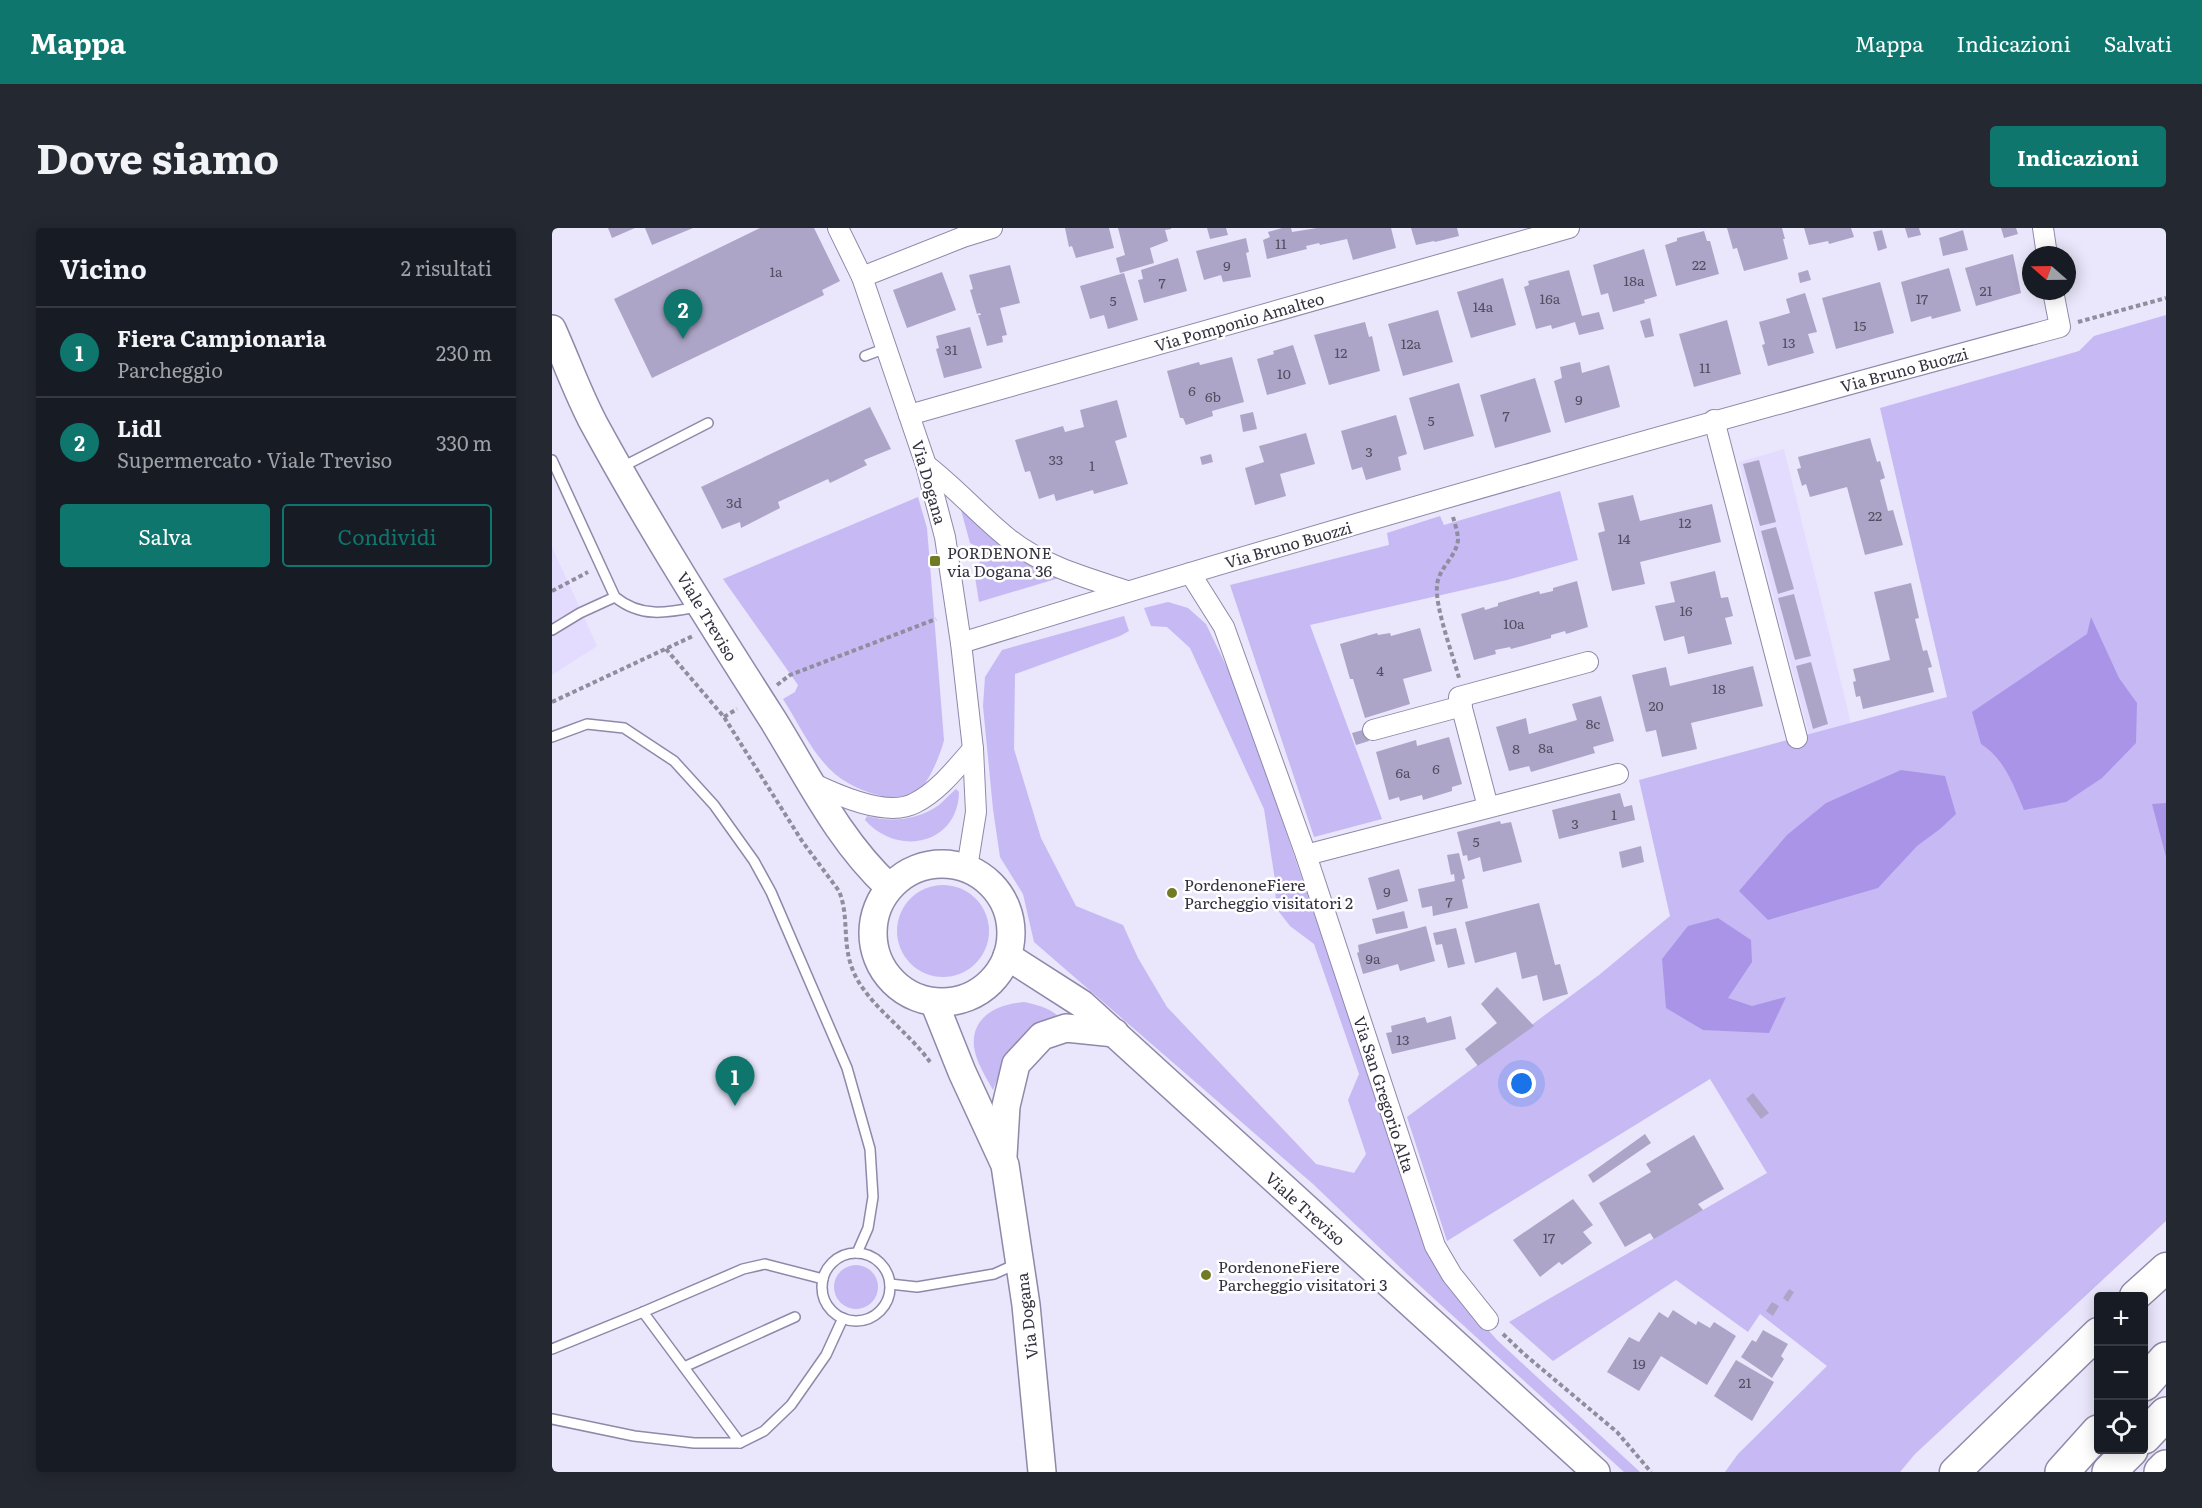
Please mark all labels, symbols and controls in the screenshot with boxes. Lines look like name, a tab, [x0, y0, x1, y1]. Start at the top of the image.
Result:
text: Mappa	[30, 21, 126, 63]
text: Mappa	[1855, 27, 1924, 58]
text: Indicazioni	[1957, 27, 2071, 58]
text: Salvati	[2104, 27, 2172, 58]
text: Dove siamo	[36, 125, 279, 187]
button: Indicazioni	[1990, 126, 2166, 187]
house number: 11	[1275, 233, 1287, 253]
north arrow	[2022, 246, 2076, 300]
text: Vicino	[60, 248, 147, 287]
text: 2 risultati	[401, 252, 492, 282]
house number: 22	[1692, 254, 1706, 274]
house number: 9	[1223, 255, 1231, 275]
house number: 1a	[769, 261, 783, 281]
house number: 18a	[1624, 270, 1645, 290]
house number: 7	[1158, 272, 1166, 292]
house number: 21	[1980, 280, 1993, 300]
street label: Via Pomponio Amalteo	[1151, 285, 1327, 357]
house number: 16a	[1540, 288, 1561, 308]
house number: 17	[1916, 288, 1928, 308]
pin: 2	[664, 290, 702, 339]
house number: 5	[1109, 290, 1117, 310]
house number: 14a	[1473, 296, 1494, 316]
house number: 15	[1854, 315, 1866, 335]
text: Fiera Campionaria	[117, 321, 326, 354]
house number: 13	[1782, 332, 1796, 352]
house number: 12a	[1401, 333, 1422, 353]
text: 1	[75, 337, 84, 367]
text: 230 m	[436, 337, 492, 367]
house number: 31	[944, 339, 958, 359]
street label: Via Bruno Buozzi	[1838, 340, 1970, 398]
house number: 12	[1335, 342, 1347, 362]
text: Parcheggio	[117, 354, 223, 384]
house number: 11	[1699, 357, 1711, 377]
house number: 10	[1277, 363, 1291, 383]
house number: 6	[1188, 380, 1196, 400]
house number: 6b	[1205, 386, 1221, 406]
house number: 9	[1575, 389, 1583, 409]
house number: 7	[1502, 405, 1510, 425]
house number: 5	[1427, 410, 1435, 430]
text: Lidl	[117, 411, 162, 444]
text: 2	[74, 427, 85, 457]
text: 330 m	[436, 427, 492, 457]
street label: Via Dogana	[907, 437, 954, 527]
house number: 3	[1365, 441, 1373, 461]
text: Supermercato · Viale Treviso	[117, 444, 392, 474]
house number: 33	[1049, 449, 1063, 469]
house number: 1	[1089, 455, 1095, 475]
house number: 3d	[726, 492, 743, 512]
button: Salva	[60, 504, 270, 567]
button: Condividi	[282, 504, 492, 567]
house number: 22	[1868, 505, 1882, 525]
house number: 12	[1679, 512, 1691, 532]
street label: Via Bruno Buozzi	[1222, 514, 1354, 574]
house number: 14	[1618, 528, 1631, 548]
place label: PORDENONE via Dogana 36	[947, 540, 1053, 582]
marker: PORDENONE via Dogana 36	[928, 554, 942, 568]
street label: Viale Treviso	[672, 567, 744, 665]
house number: 16	[1679, 600, 1693, 620]
house number: 10a	[1503, 613, 1525, 633]
house number: 4	[1376, 660, 1384, 680]
house number: 18	[1712, 678, 1726, 698]
house number: 20	[1648, 695, 1664, 715]
house number: 8c	[1586, 713, 1600, 733]
house number: 8a	[1538, 737, 1554, 757]
house number: 8	[1512, 738, 1520, 758]
house number: 6	[1432, 758, 1440, 778]
house number: 6a	[1395, 762, 1411, 782]
house number: 1	[1611, 804, 1617, 824]
house number: 3	[1571, 813, 1579, 833]
house number: 5	[1472, 831, 1480, 851]
place label: PordenoneFiere Parcheggio visitatori 2	[1184, 872, 1353, 914]
house number: 9	[1383, 881, 1391, 901]
marker: PordenoneFiere Parcheggio visitatori 2	[1165, 886, 1179, 900]
house number: 7	[1445, 891, 1453, 911]
house number: 9a	[1366, 948, 1381, 968]
street label: Via San Gregorio Alta	[1348, 1013, 1422, 1176]
house number: 13	[1396, 1029, 1410, 1049]
pin: 1	[716, 1056, 754, 1106]
your location	[1507, 1069, 1536, 1098]
street label: Viale Treviso	[1261, 1165, 1351, 1251]
house number: 17	[1543, 1227, 1555, 1247]
place label: PordenoneFiere Parcheggio visitatori 3	[1218, 1254, 1388, 1296]
marker: PordenoneFiere Parcheggio visitatori 3	[1199, 1268, 1213, 1282]
street label: Via Dogana	[1009, 1271, 1043, 1361]
map controls	[2094, 1292, 2148, 1454]
button: +	[2094, 1292, 2148, 1346]
button: −	[2094, 1346, 2148, 1400]
house number: 19	[1632, 1353, 1646, 1373]
house number: 21	[1739, 1372, 1752, 1392]
button: locate	[2094, 1400, 2148, 1454]

